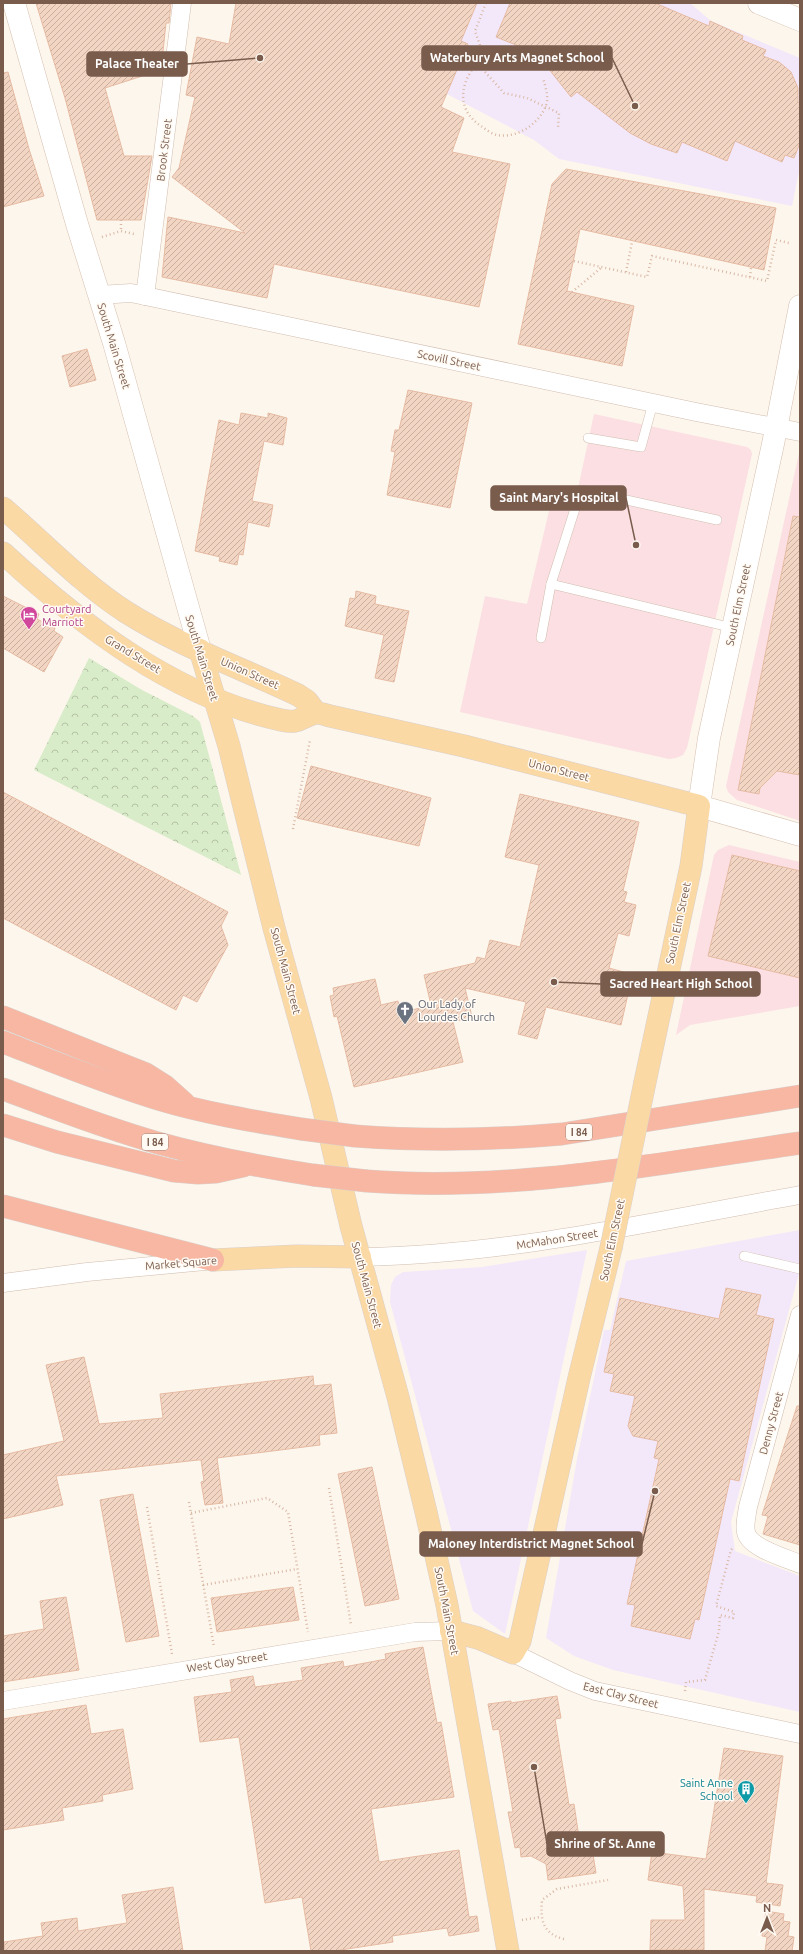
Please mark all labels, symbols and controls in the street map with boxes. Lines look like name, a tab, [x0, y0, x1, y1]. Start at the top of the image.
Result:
callout: Waterbury Arts Magnet School	[422, 46, 612, 70]
text: Waterbury Arts Magnet School	[430, 51, 604, 64]
callout: Palace Theater	[87, 52, 187, 76]
text: Palace Theater	[95, 57, 179, 70]
street label: Brook Street	[154, 117, 174, 182]
street label: South Main Street	[95, 302, 133, 391]
street label: Scovill Street	[416, 347, 482, 373]
callout: Saint Mary's Hospital	[491, 486, 626, 510]
text: Saint Mary's Hospital	[499, 491, 619, 504]
street label: South Elm Street	[723, 562, 753, 647]
place label: Courtyard Marriott	[42, 603, 92, 628]
hotel icon: Courtyard Marriott	[19, 605, 39, 630]
street label: South Main Street	[183, 614, 221, 703]
street label: Grand Street	[103, 633, 164, 676]
street label: Union Street	[219, 655, 282, 691]
street label: Union Street	[527, 757, 591, 784]
street label: South Elm Street	[663, 880, 693, 965]
street label: South Main Street	[269, 926, 303, 1016]
callout: Sacred Heart High School	[601, 972, 760, 996]
text: Sacred Heart High School	[610, 977, 753, 990]
place label: Our Lady of Lourdes Church	[418, 998, 495, 1023]
church icon: Our Lady of Lourdes Church	[395, 1000, 415, 1025]
road number: I 84	[566, 1124, 592, 1140]
road number: I 84	[142, 1134, 168, 1150]
street label: South Elm Street	[597, 1197, 627, 1282]
street label: McMahon Street	[516, 1227, 599, 1251]
street label: South Main Street	[350, 1240, 384, 1330]
street label: Market Square	[145, 1254, 217, 1272]
street label: Denny Street	[757, 1389, 785, 1456]
callout: Maloney Interdistrict Magnet School	[420, 1532, 642, 1556]
text: Maloney Interdistrict Magnet School	[428, 1537, 634, 1550]
street label: South Main Street	[433, 1566, 462, 1656]
street label: West Clay Street	[186, 1650, 269, 1674]
street label: East Clay Street	[582, 1680, 661, 1710]
place label: Saint Anne School	[680, 1777, 733, 1802]
building icon: Saint Anne School	[736, 1779, 756, 1804]
callout: Shrine of St. Anne	[547, 1832, 664, 1856]
text: Shrine of St. Anne	[554, 1837, 656, 1850]
north arrow	[747, 1898, 787, 1938]
text: N	[763, 1902, 771, 1914]

